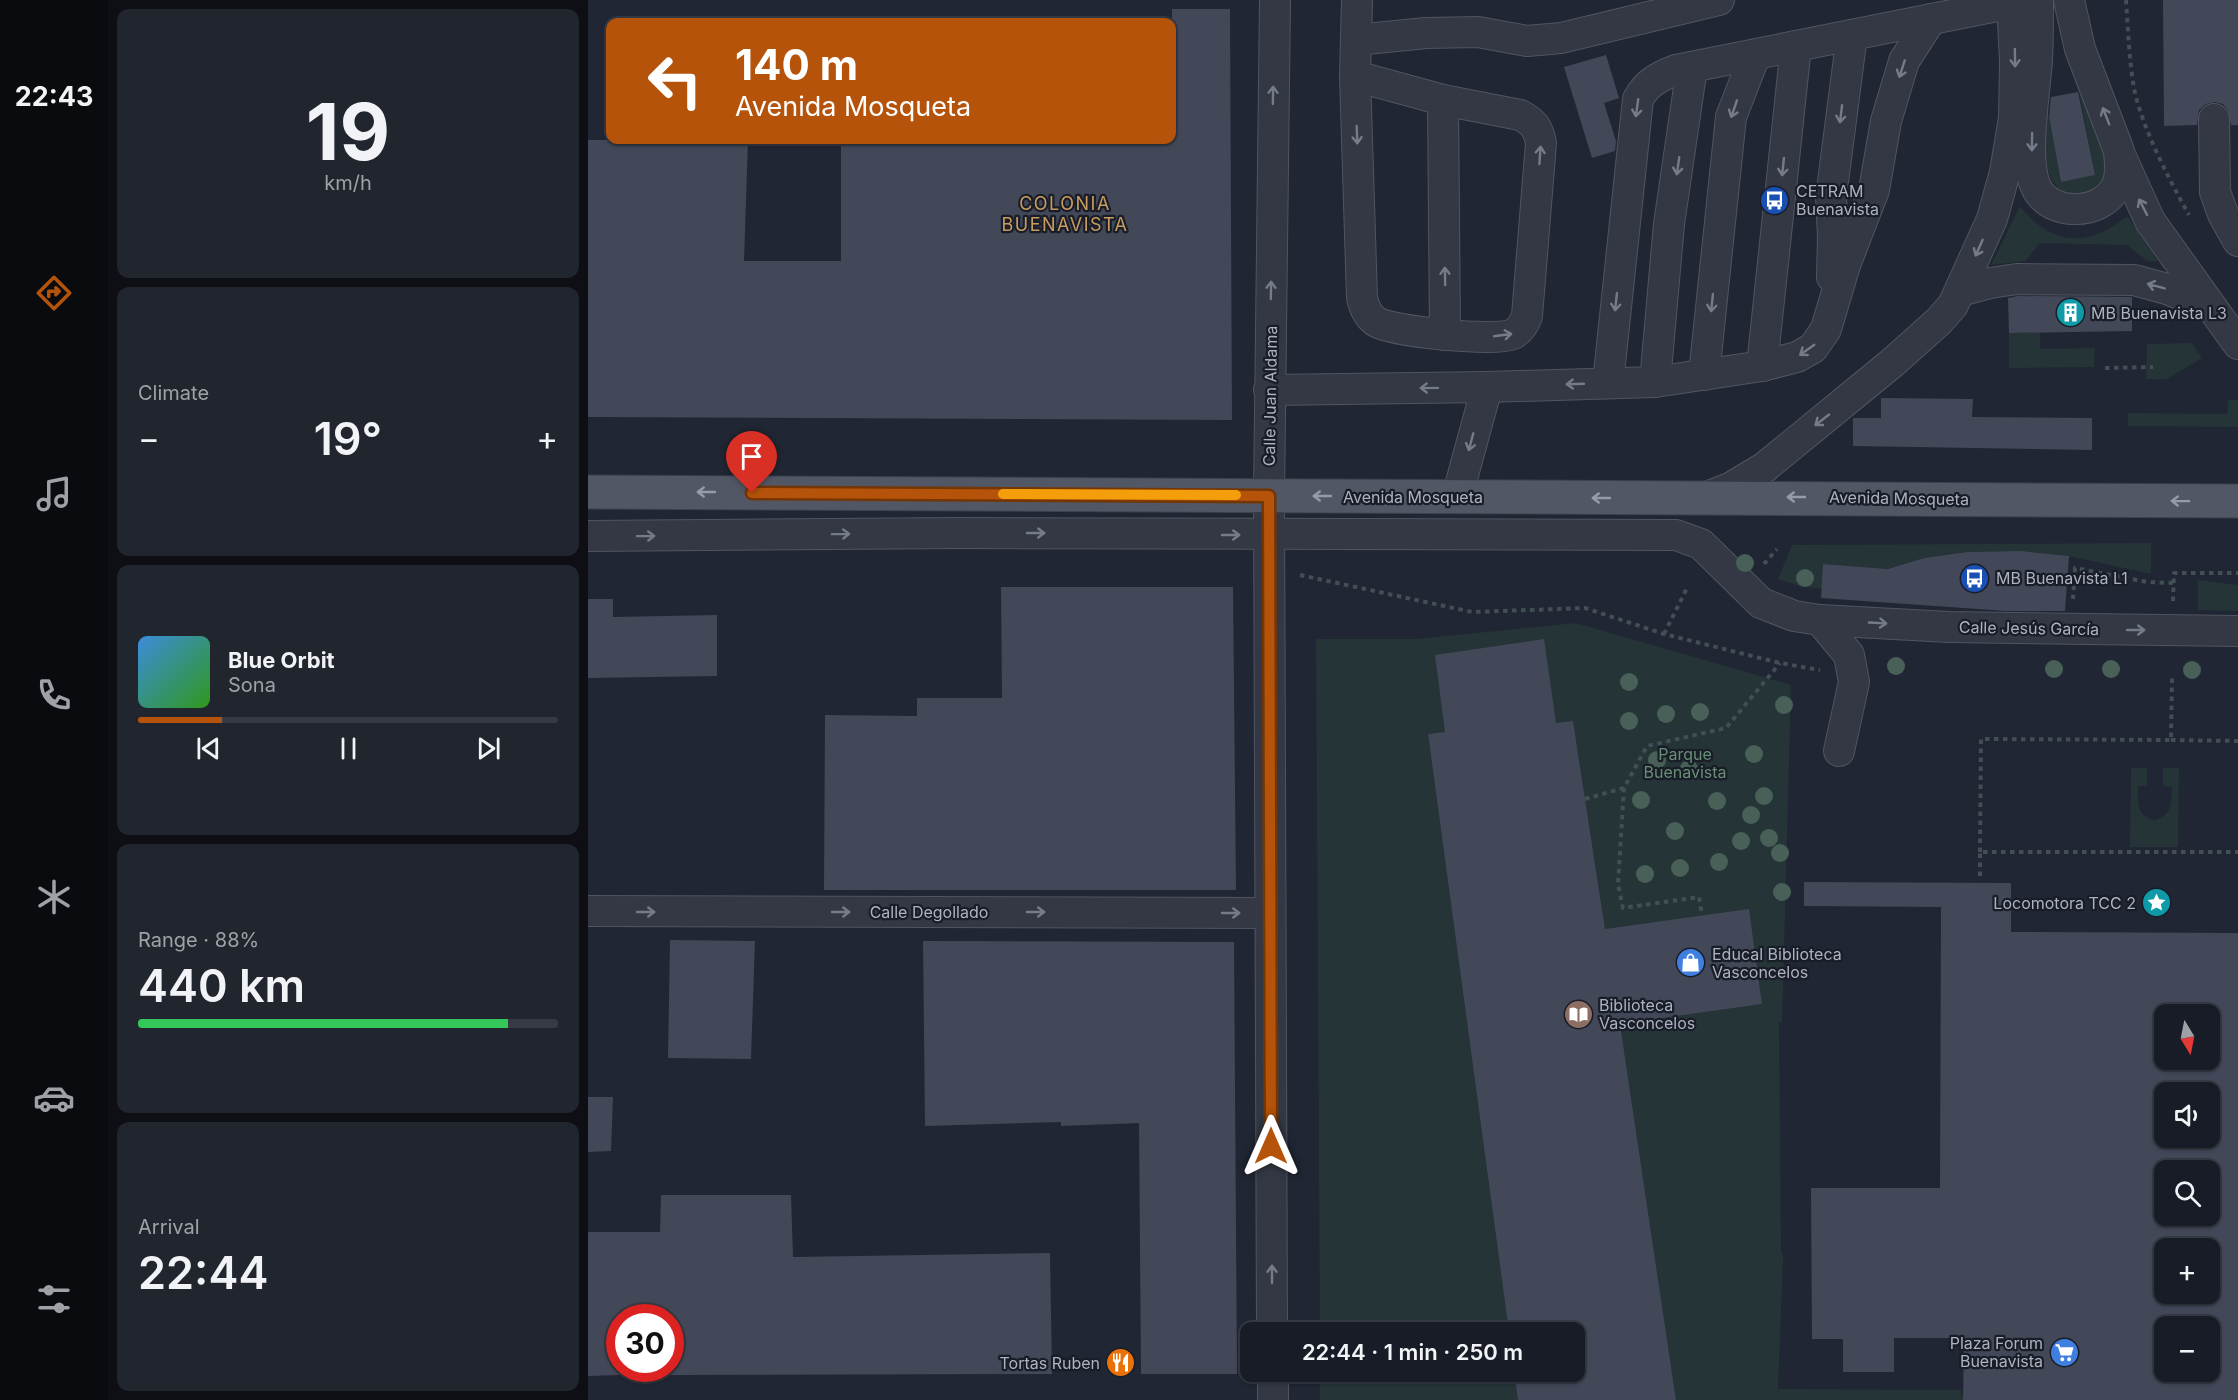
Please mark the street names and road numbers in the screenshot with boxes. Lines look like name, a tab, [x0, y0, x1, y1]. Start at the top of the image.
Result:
street label: Calle Juan Aldama	[1259, 326, 1281, 466]
street label: Avenida Mosqueta	[1343, 487, 1483, 507]
street label: Avenida Mosqueta	[1829, 487, 1969, 509]
street label: Calle Jesús García	[1959, 617, 2099, 639]
street label: Calle Degollado	[870, 902, 988, 922]

